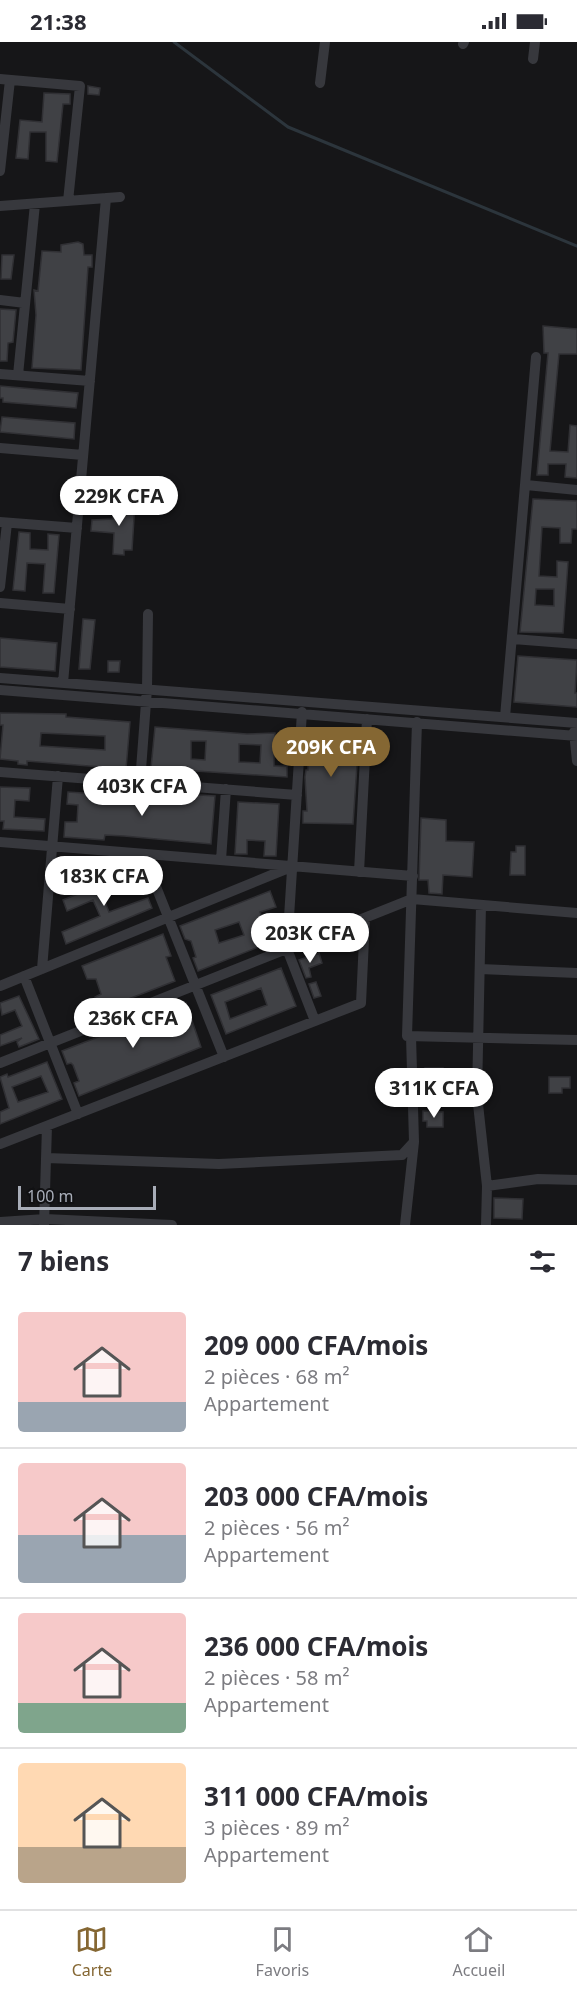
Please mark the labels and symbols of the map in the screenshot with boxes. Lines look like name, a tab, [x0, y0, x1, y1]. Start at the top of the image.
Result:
pin: 229K CFA	[57, 476, 181, 527]
pin: 209K CFA	[269, 727, 393, 778]
pin: 403K CFA	[80, 766, 204, 817]
pin: 183K CFA	[42, 856, 166, 907]
pin: 203K CFA	[248, 913, 372, 964]
pin: 236K CFA	[71, 998, 195, 1049]
pin: 311K CFA	[372, 1068, 496, 1119]
scale bar	[18, 1183, 156, 1210]

